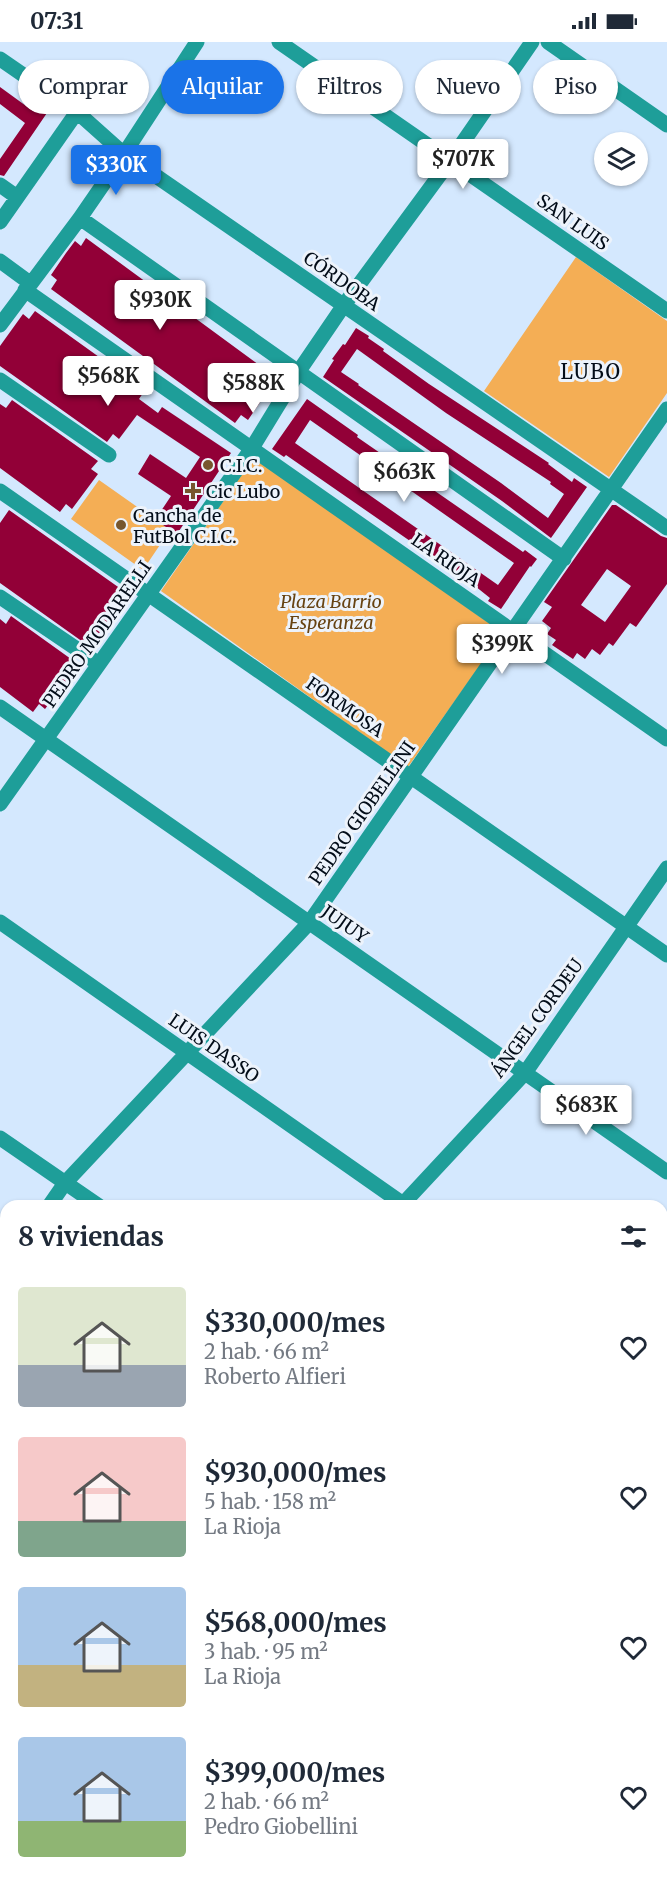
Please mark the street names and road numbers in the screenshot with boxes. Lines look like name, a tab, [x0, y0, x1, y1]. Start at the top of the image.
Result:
street label: SAN LUIS	[533, 189, 614, 255]
street label: CÓRDOBA	[299, 246, 385, 316]
street label: LA RIOJA	[407, 528, 485, 592]
street label: PEDRO MODARELLI	[38, 556, 156, 712]
street label: FORMOSA	[302, 672, 389, 742]
street label: PEDRO GIOBELLINI	[304, 737, 420, 889]
street label: JUJUY	[316, 899, 373, 949]
street label: ÁNGEL CORDEU	[486, 954, 588, 1083]
street label: LUIS DASSO	[164, 1008, 264, 1088]

